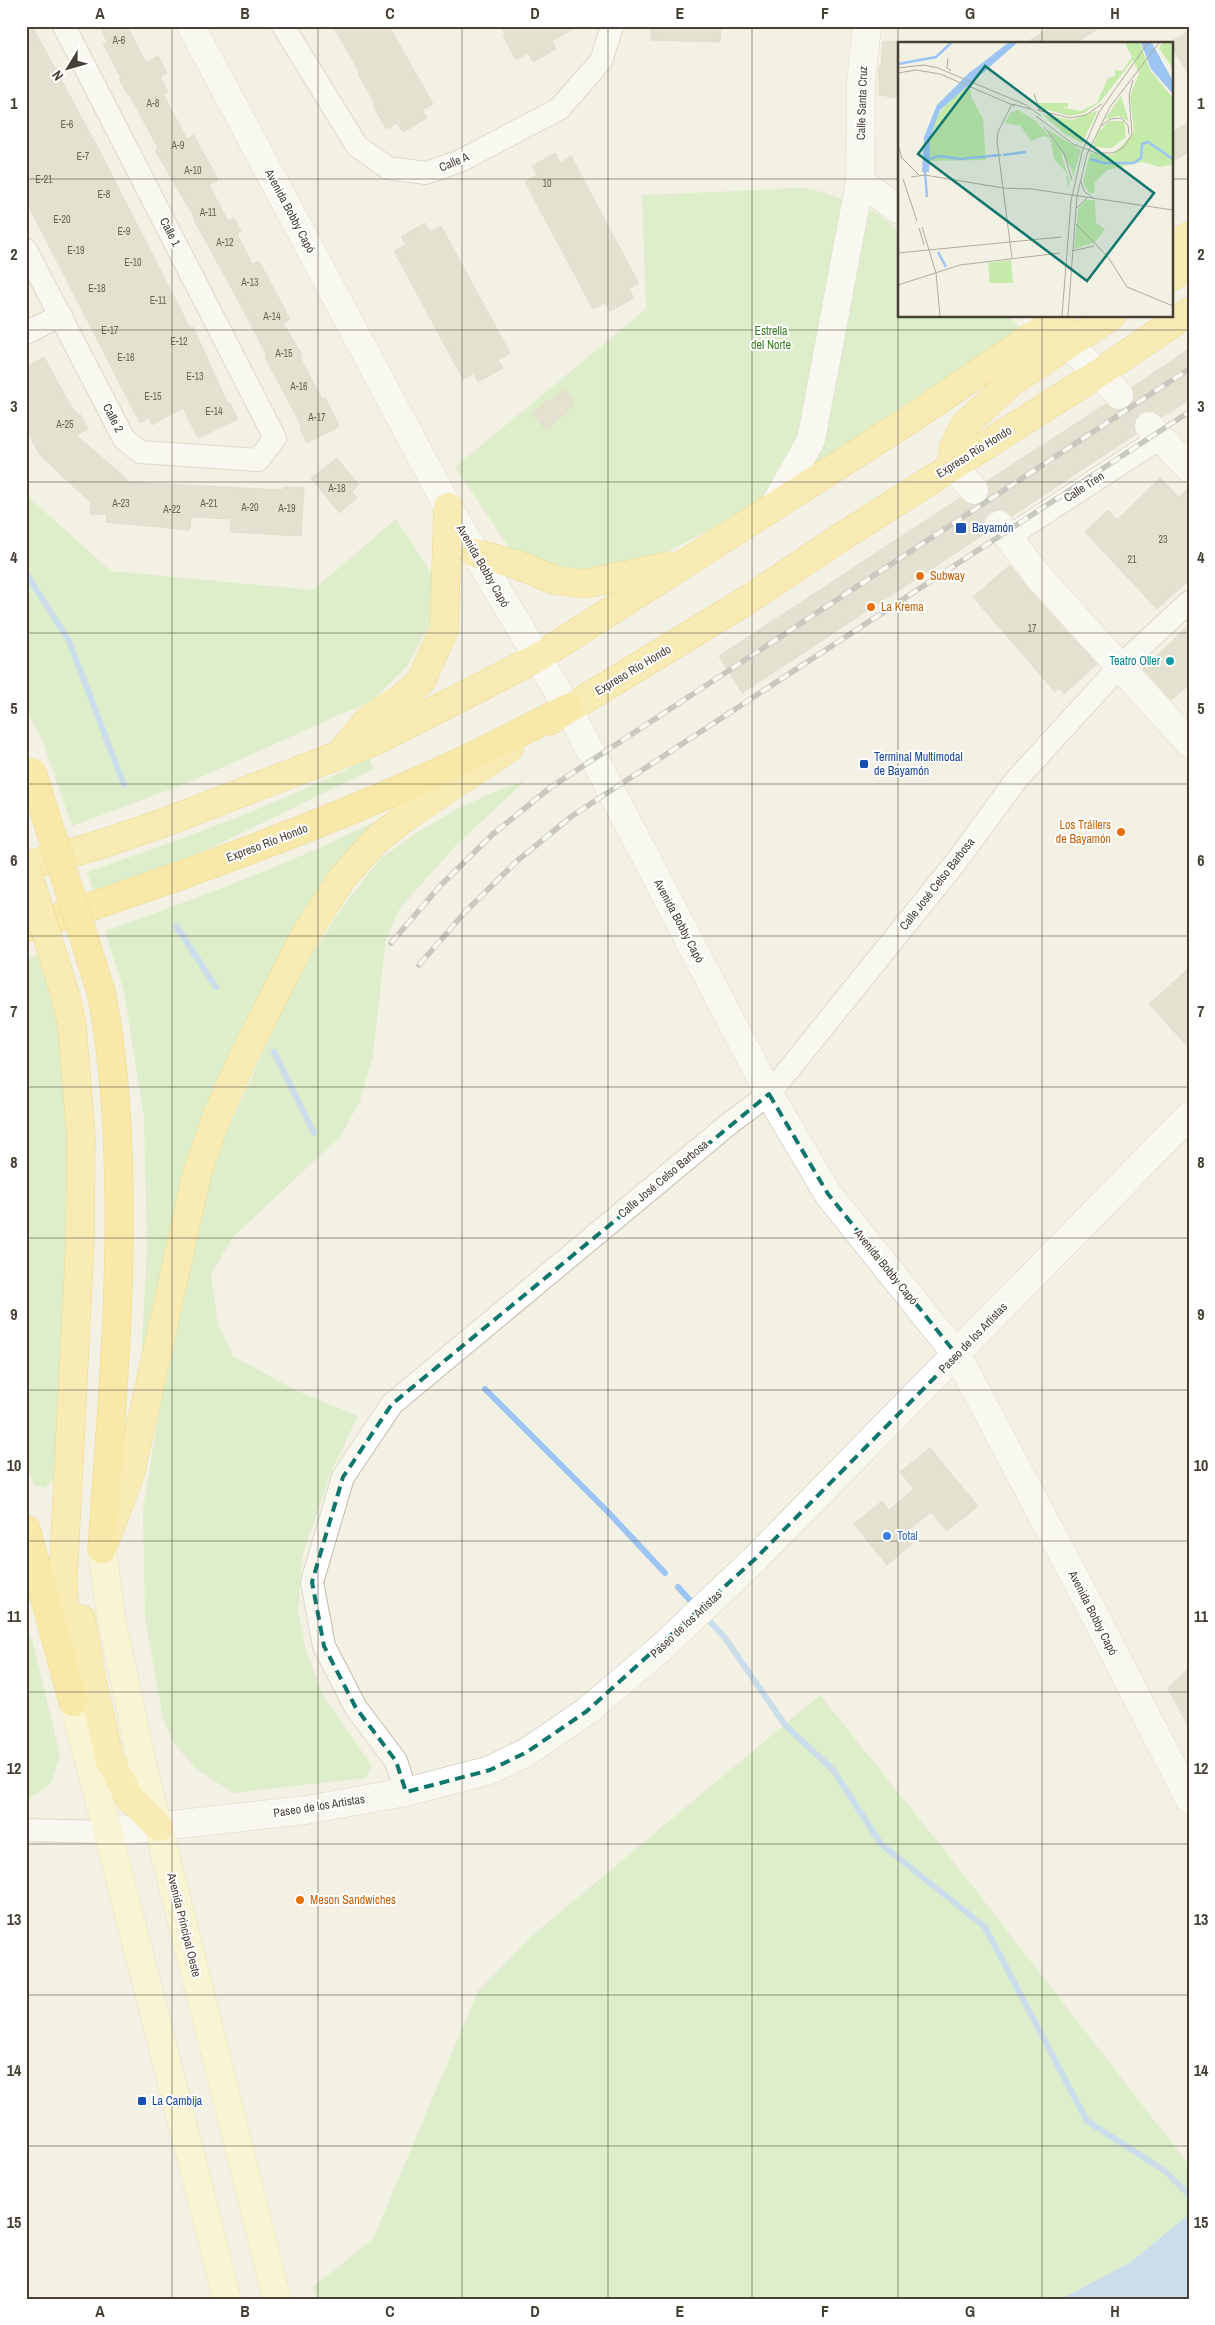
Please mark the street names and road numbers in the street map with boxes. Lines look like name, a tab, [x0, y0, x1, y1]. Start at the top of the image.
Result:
street label: Calle Santa Cruz	[853, 65, 871, 140]
street label: Calle A	[437, 148, 472, 175]
street label: Avenida Bobby Capó	[261, 165, 319, 256]
street label: Calle 1	[156, 215, 184, 250]
street label: Calle 2	[99, 401, 127, 435]
street label: Expreso Río Hondo	[933, 422, 1015, 482]
street label: Calle Tren	[1061, 468, 1107, 506]
street label: Avenida Bobby Capó	[452, 521, 513, 610]
street label: Expreso Río Hondo	[592, 641, 674, 699]
street label: Expreso Río Hondo	[224, 820, 310, 866]
street label: Calle José Celso Barbosa	[896, 834, 978, 934]
street label: Avenida Bobby Capó	[650, 875, 708, 966]
street label: Calle José Celso Barbosa	[614, 1136, 712, 1222]
street label: Avenida Bobby Capó	[850, 1225, 921, 1308]
street label: Paseo de los Artistas	[935, 1299, 1011, 1377]
street label: Avenida Bobby Capó	[1064, 1567, 1121, 1658]
street label: Paseo de los Artistas	[647, 1587, 725, 1661]
street label: Paseo de los Artistas	[272, 1791, 366, 1821]
street label: Avenida Principal Oeste	[163, 1870, 205, 1979]

